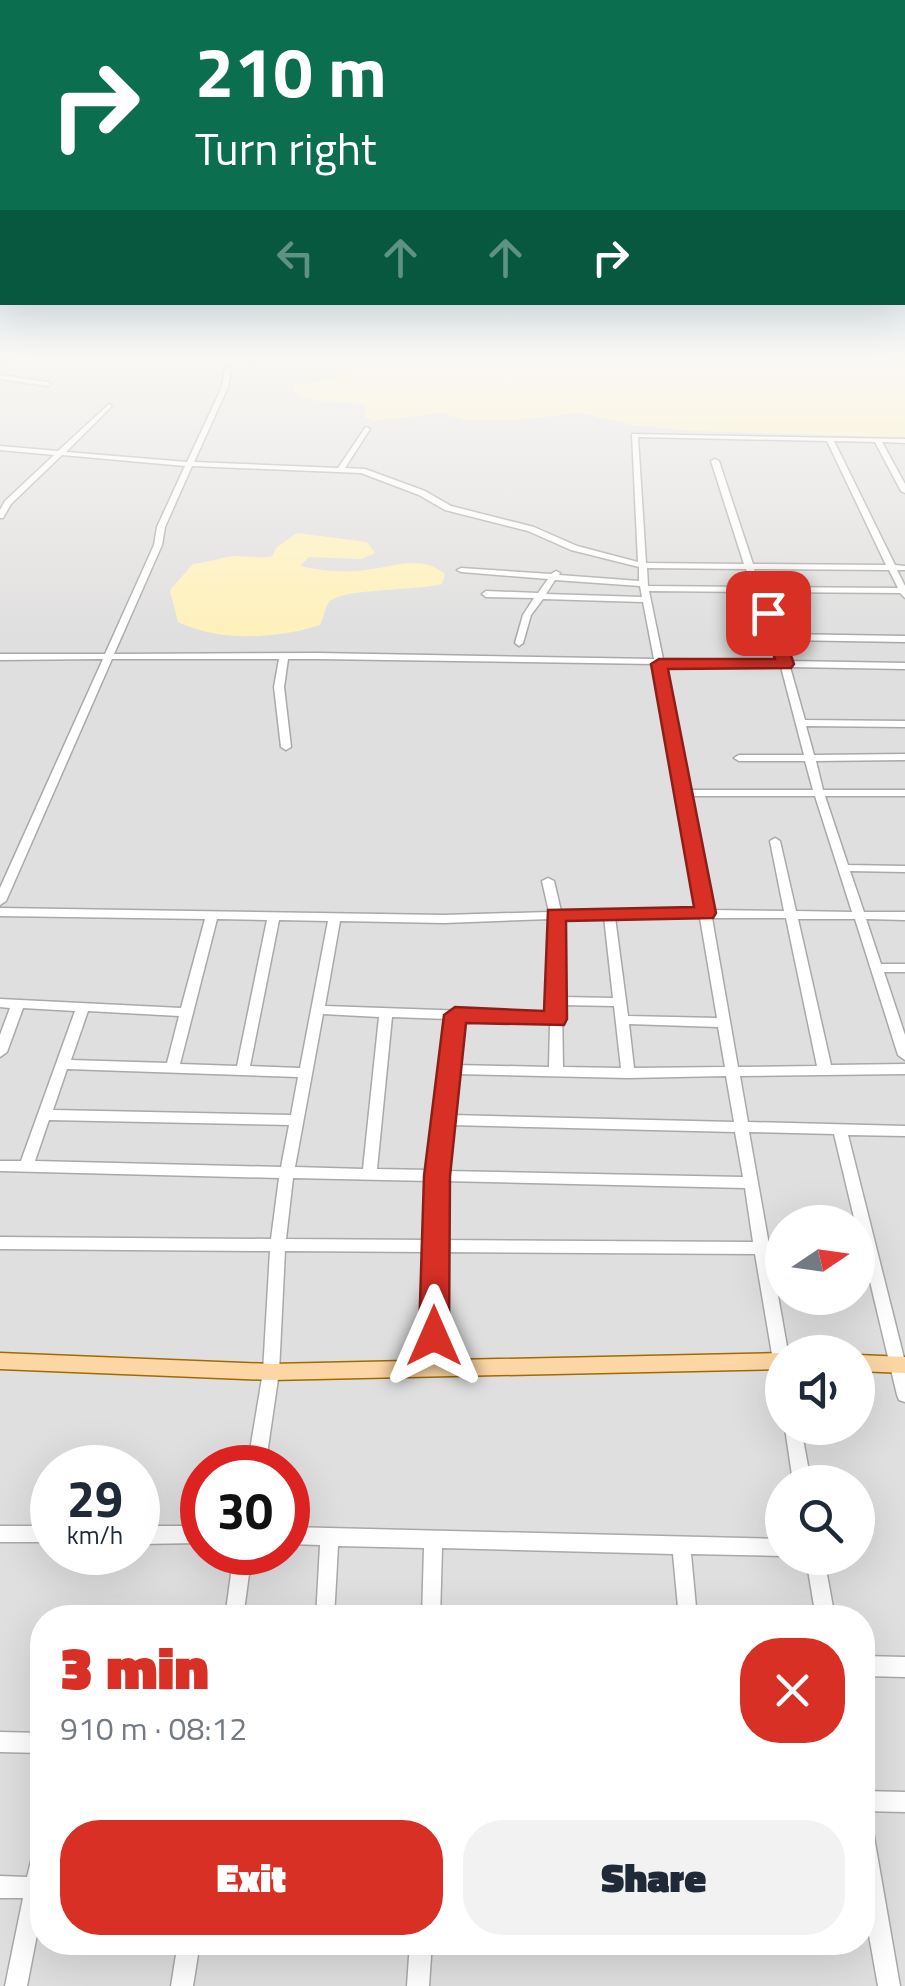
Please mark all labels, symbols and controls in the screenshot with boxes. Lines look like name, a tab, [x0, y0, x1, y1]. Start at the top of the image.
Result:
text: 210 m	[195, 18, 387, 124]
icon: right	[30, 40, 160, 170]
text: Turn right	[195, 114, 377, 182]
icon: left	[268, 230, 323, 285]
icon: ahead	[373, 230, 428, 285]
icon: ahead	[478, 230, 533, 285]
icon: right	[583, 230, 638, 285]
pin	[726, 571, 811, 656]
icon: arrive	[741, 586, 796, 641]
north arrow	[765, 1205, 875, 1315]
map controls	[765, 1205, 875, 1575]
position arrow	[382, 1284, 486, 1388]
button: sound	[765, 1335, 875, 1445]
speed limit sign: 30	[180, 1445, 310, 1575]
text: 29	[67, 1460, 123, 1536]
button: search	[765, 1465, 875, 1575]
text: km/h	[67, 1516, 123, 1554]
text: 3 min	[60, 1621, 209, 1712]
button: close	[740, 1638, 845, 1743]
text: 910 m · 08:12	[60, 1704, 247, 1752]
button: Exit	[60, 1820, 443, 1935]
button: Share	[463, 1820, 845, 1935]

